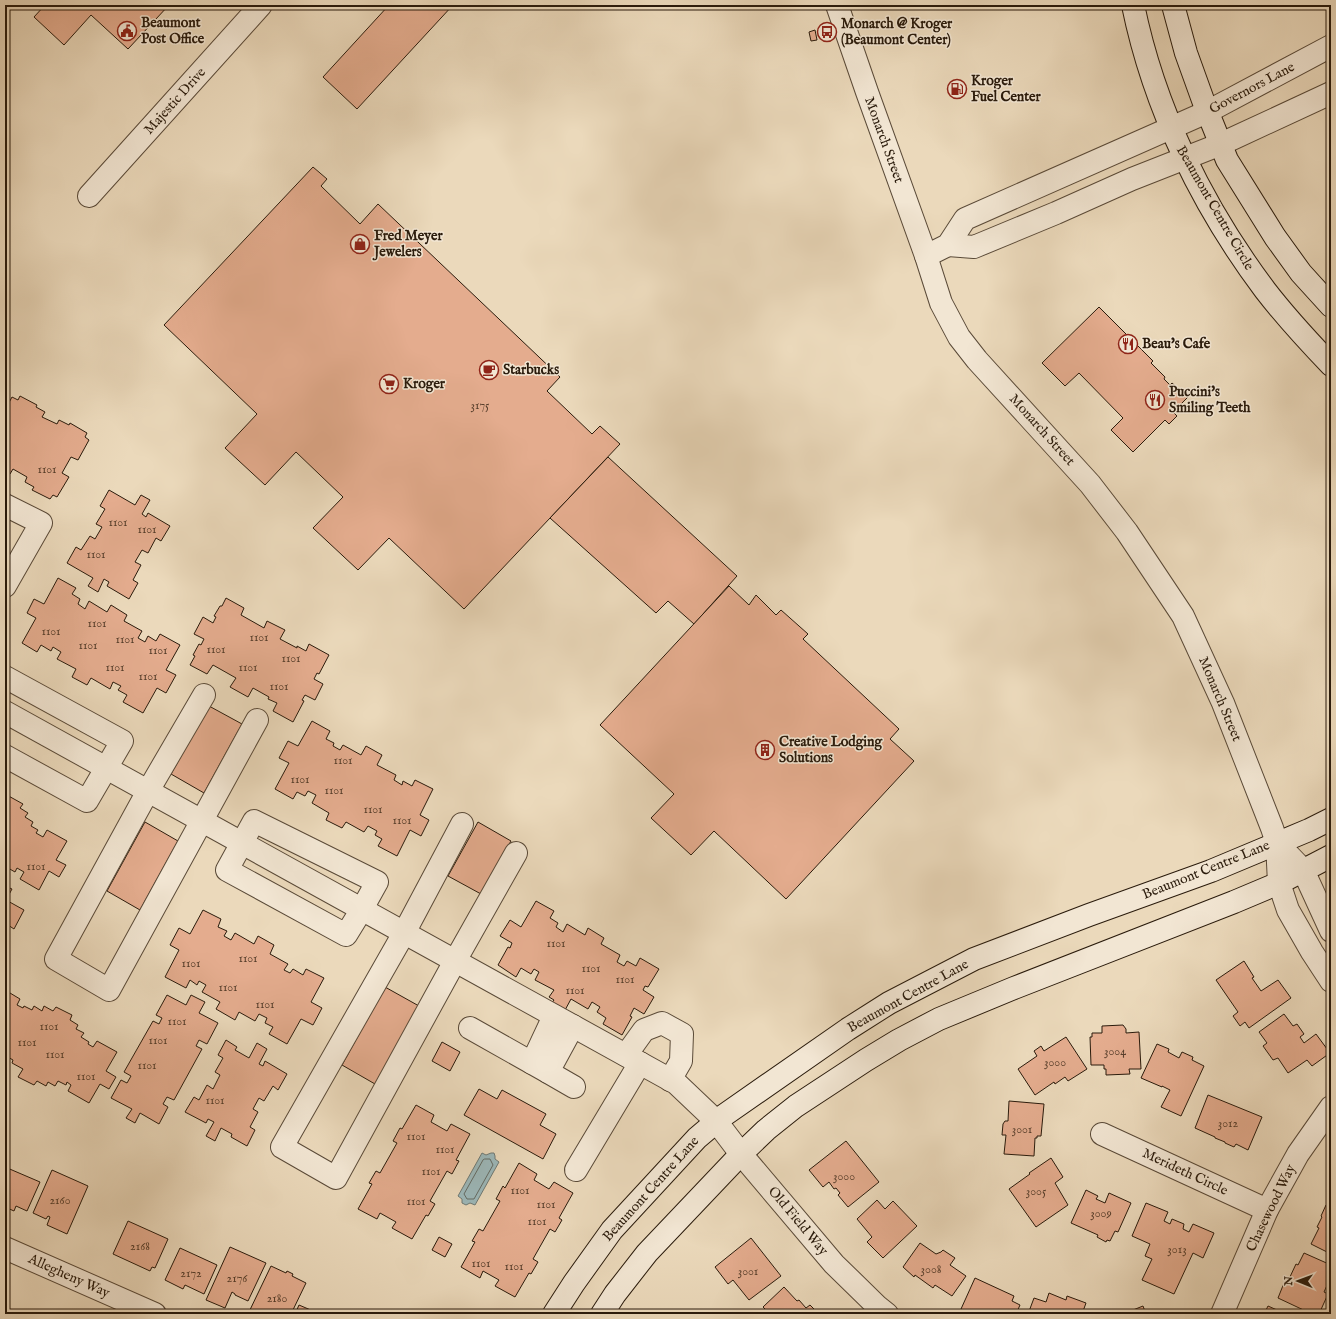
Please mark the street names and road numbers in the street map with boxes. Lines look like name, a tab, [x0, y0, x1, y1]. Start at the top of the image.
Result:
street label: Governors Lane	[1206, 58, 1298, 118]
street label: Majestic Drive	[140, 63, 210, 138]
street label: Monarch Street	[860, 94, 908, 186]
street label: Beaumont Centre Circle	[1172, 143, 1258, 274]
street label: Monarch Street	[1005, 390, 1079, 470]
street label: Monarch Street	[1194, 654, 1246, 744]
street label: Beaumont Centre Lane	[1140, 836, 1273, 904]
street label: Beaumont Centre Lane	[844, 955, 972, 1037]
street label: Beaumont Centre Lane	[599, 1132, 703, 1245]
street label: Merideth Circle	[1139, 1144, 1231, 1200]
street label: Chasewood Way	[1242, 1161, 1300, 1255]
street label: Old Field Way	[764, 1183, 832, 1259]
street label: Allegheny Way	[24, 1250, 113, 1302]

